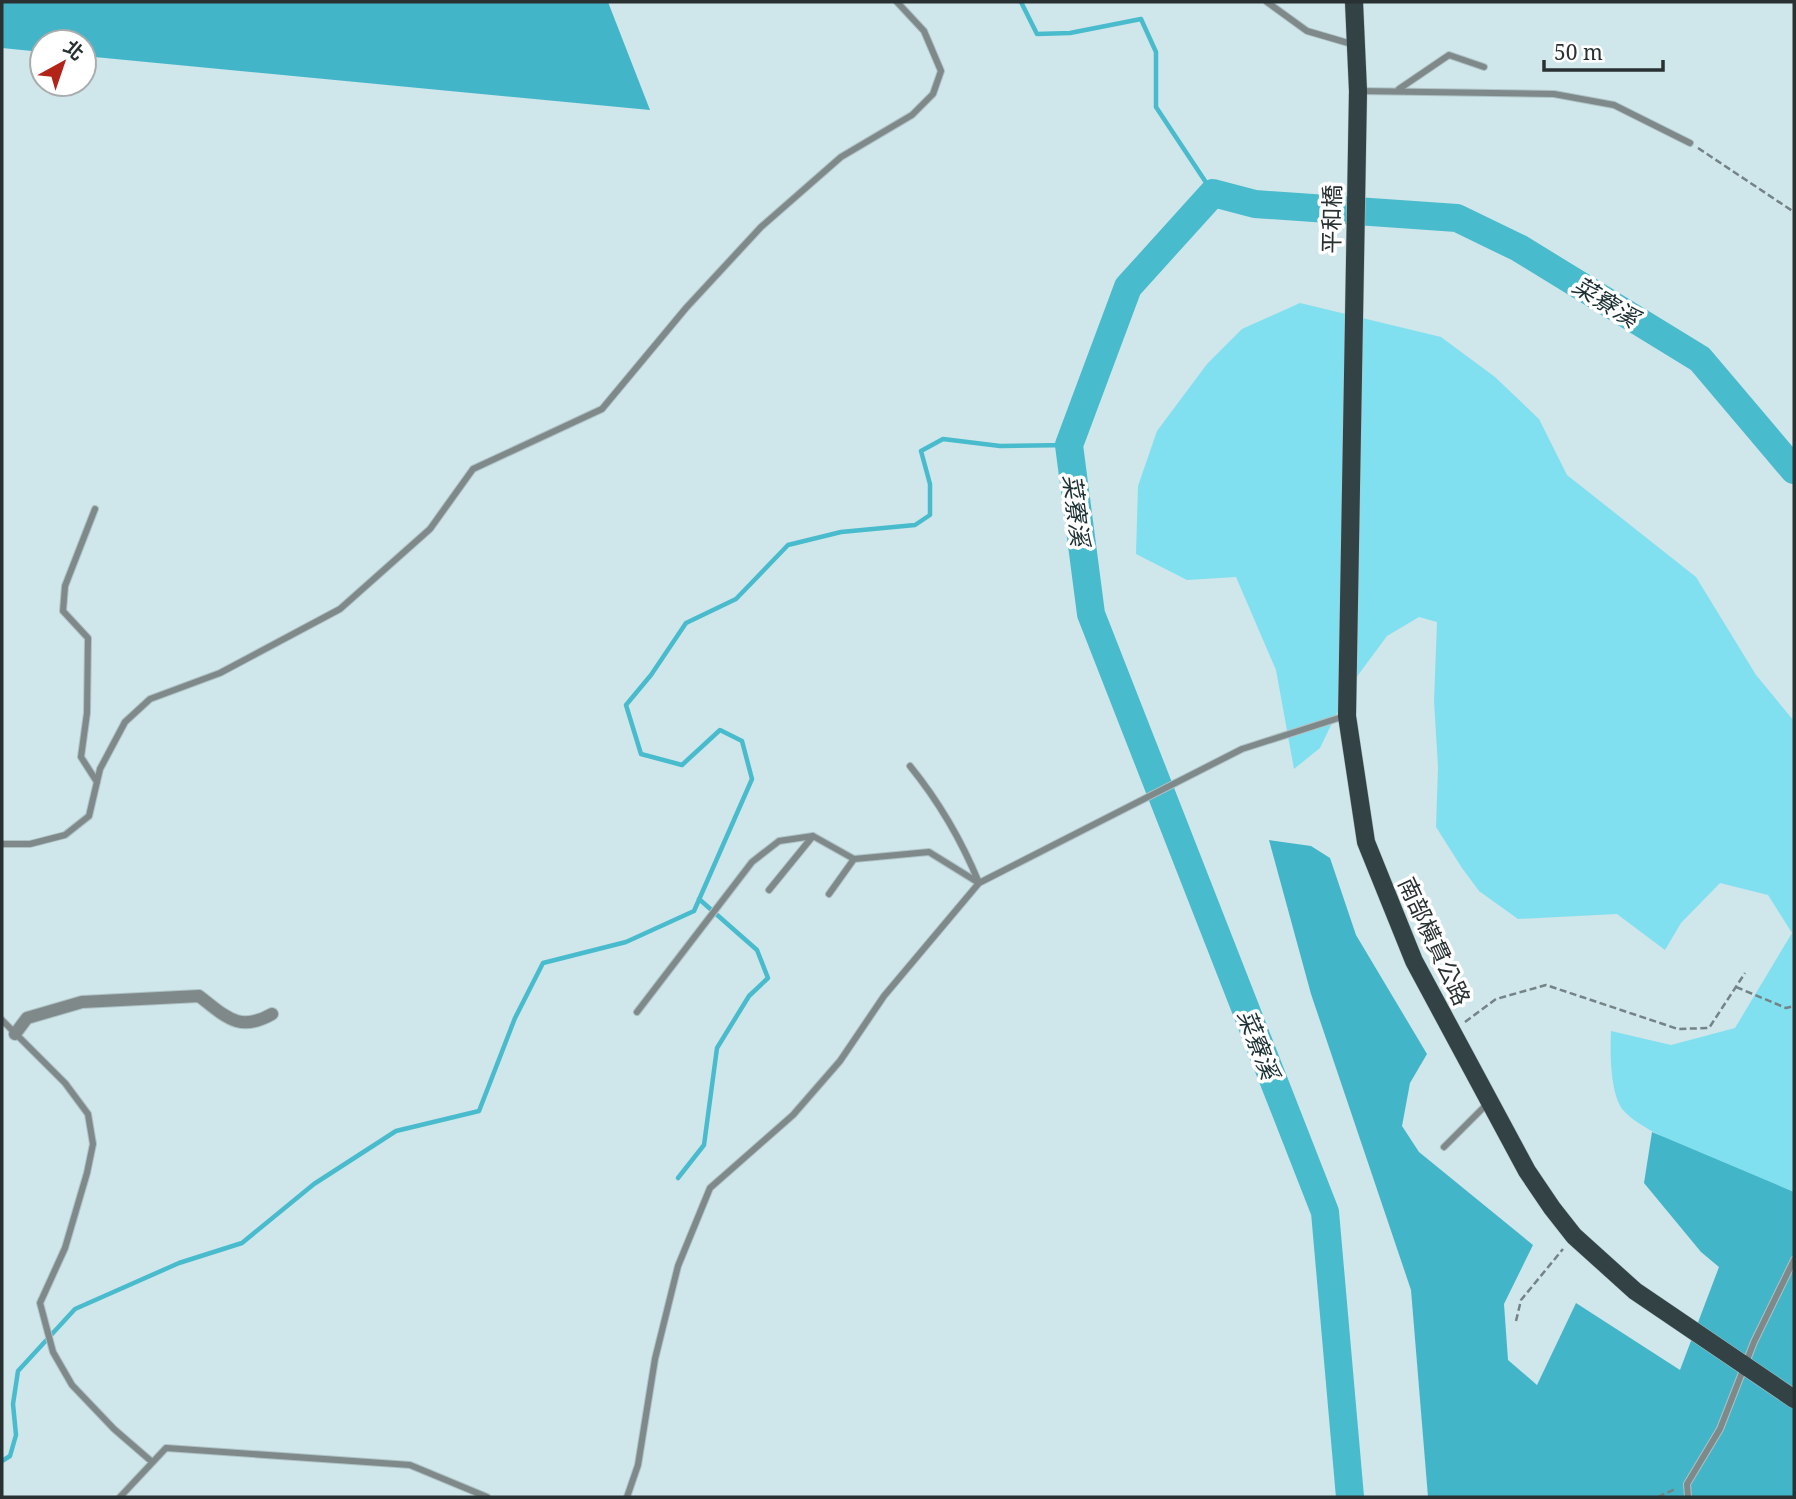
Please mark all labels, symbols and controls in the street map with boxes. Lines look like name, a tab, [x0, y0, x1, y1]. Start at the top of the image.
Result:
north arrow	[28, 28, 98, 98]
scale bar	[1544, 28, 1663, 72]
text: 北	[58, 34, 90, 66]
text: 50 m	[1554, 38, 1603, 66]
street label: 平和橋	[1314, 184, 1348, 254]
water label: 菜竂溪	[1567, 268, 1648, 336]
water label: 菜竂溪	[1056, 472, 1098, 551]
street label: 南部橫貫公路	[1391, 872, 1479, 1010]
water label: 菜竂溪	[1231, 1004, 1288, 1086]

